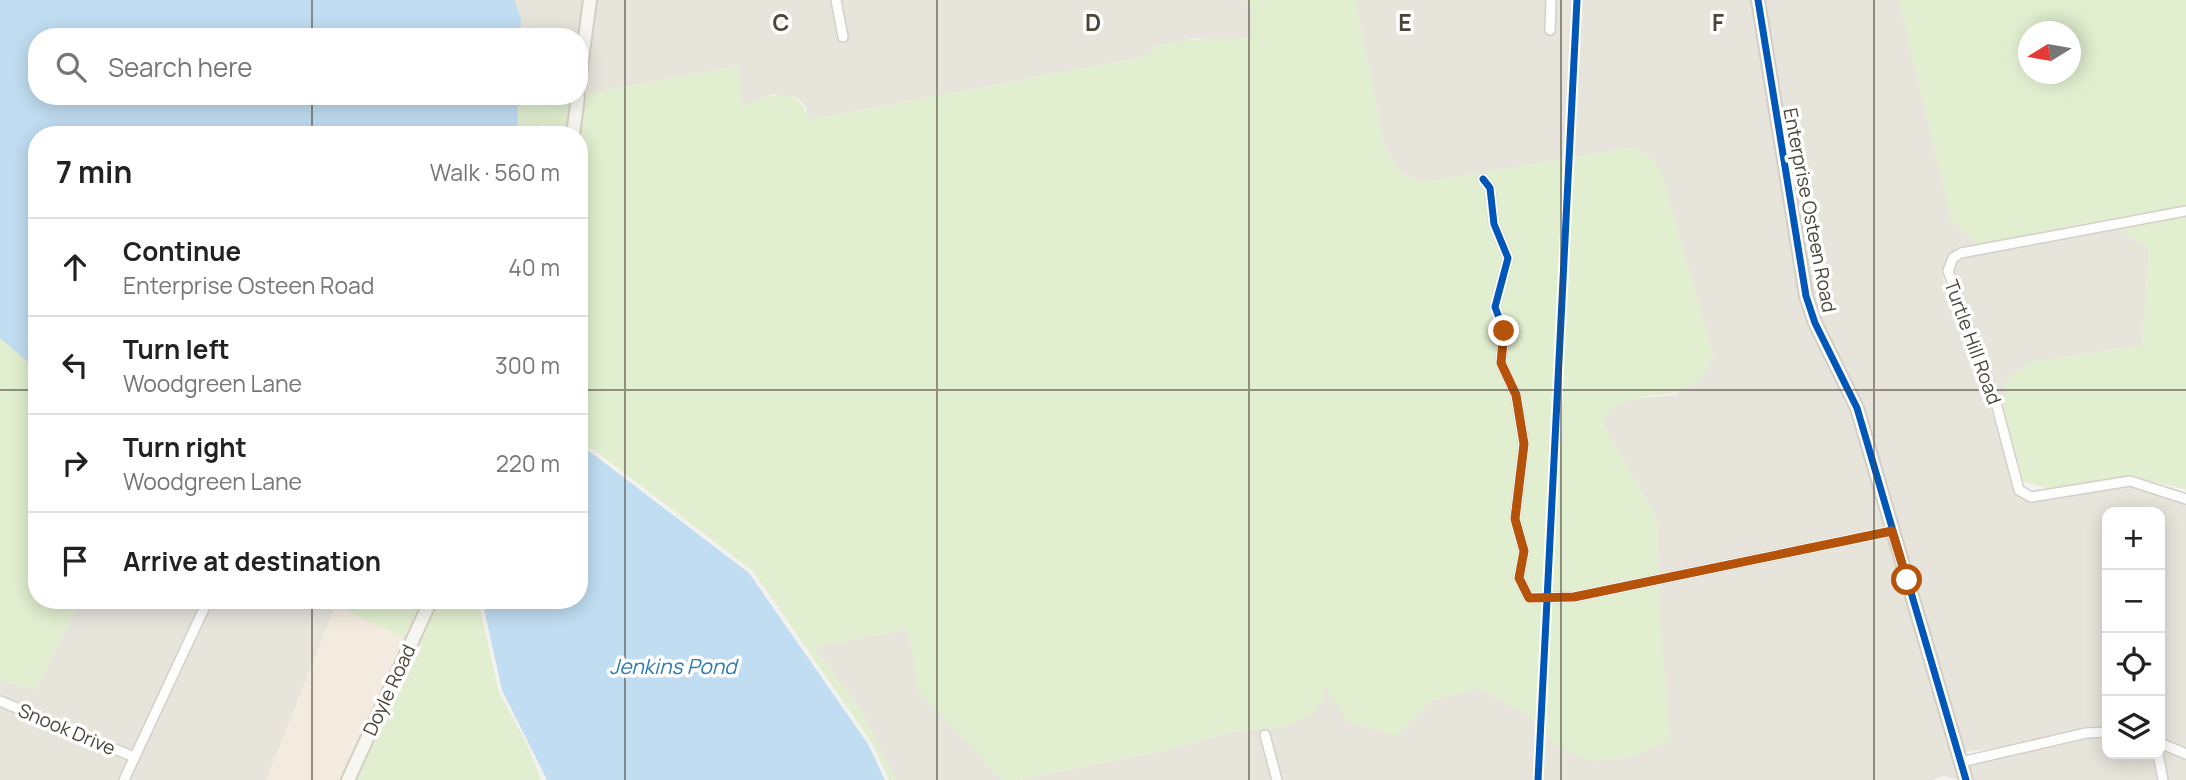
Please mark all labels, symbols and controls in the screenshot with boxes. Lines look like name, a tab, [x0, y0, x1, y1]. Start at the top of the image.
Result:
text: C	[773, 6, 790, 38]
text: D	[1085, 6, 1101, 38]
text: E	[1398, 6, 1412, 38]
text: F	[1712, 6, 1724, 38]
north arrow	[2018, 21, 2081, 84]
search box	[28, 28, 588, 105]
icon: search	[52, 48, 90, 86]
text: Search here	[108, 49, 253, 85]
street label: Enterprise Osteen Road	[1777, 106, 1843, 314]
text: 7 min	[56, 151, 132, 192]
text: Walk · 560 m	[430, 156, 560, 188]
text: Continue	[123, 233, 241, 269]
icon: ahead	[56, 248, 94, 286]
text: 40 m	[508, 251, 560, 283]
text: Enterprise Osteen Road	[123, 269, 374, 301]
street label: Turtle Hill Road	[1938, 276, 2008, 408]
route end	[1488, 315, 1519, 346]
text: Turn left	[123, 331, 230, 367]
icon: left	[56, 346, 94, 384]
text: 300 m	[495, 349, 560, 381]
text: Woodgreen Lane	[123, 367, 302, 399]
text: Turn right	[123, 429, 247, 465]
icon: right	[56, 444, 94, 482]
text: 220 m	[496, 447, 560, 479]
text: Woodgreen Lane	[123, 465, 302, 497]
map controls	[2102, 507, 2165, 759]
button: +	[2102, 507, 2165, 570]
icon: arrive	[56, 542, 94, 580]
text: Arrive at destination	[123, 543, 381, 579]
route start	[1891, 564, 1922, 595]
button: −	[2102, 570, 2165, 633]
button: locate	[2102, 633, 2165, 696]
street label: Doyle Road	[357, 640, 421, 740]
water label: Jenkins Pond	[609, 652, 739, 680]
button: layers	[2102, 696, 2165, 759]
street label: Snook Drive	[14, 697, 120, 761]

